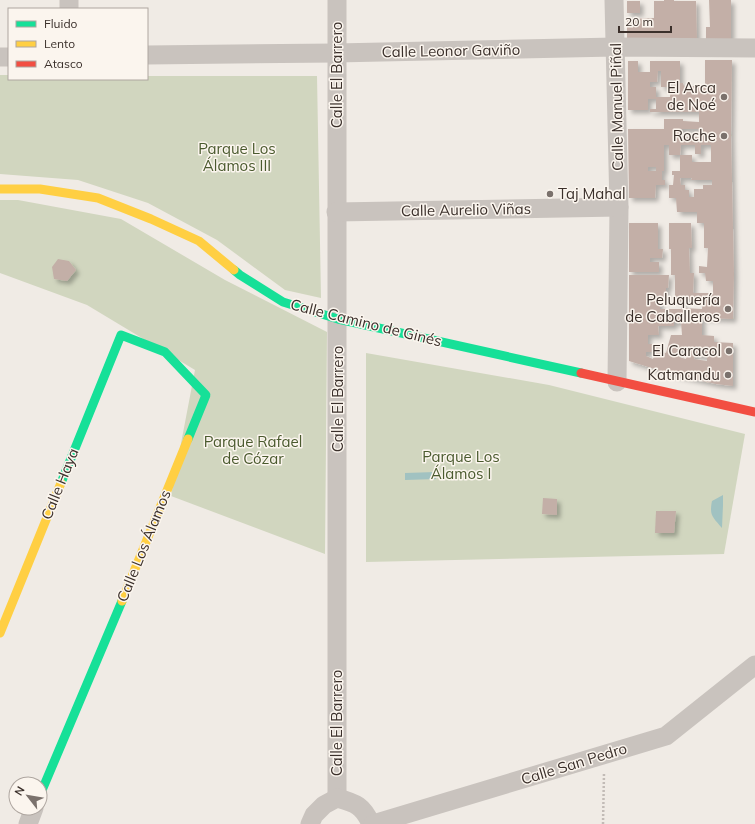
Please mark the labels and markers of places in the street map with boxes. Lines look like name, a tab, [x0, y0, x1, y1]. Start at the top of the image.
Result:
place label: El Arca de Noé	[667, 78, 716, 114]
marker: El Arca de Noé	[719, 92, 729, 102]
place label: Roche	[673, 126, 716, 145]
marker: Roche	[719, 131, 729, 141]
place label: Taj Mahal	[558, 184, 626, 203]
marker: Taj Mahal	[545, 189, 555, 199]
place label: Peluquería de Caballeros	[625, 290, 720, 326]
marker: Peluquería de Caballeros	[723, 304, 733, 314]
place label: El Caracol	[652, 341, 721, 360]
marker: El Caracol	[724, 346, 734, 356]
place label: Katmandu	[648, 365, 720, 384]
marker: Katmandu	[723, 370, 733, 380]

